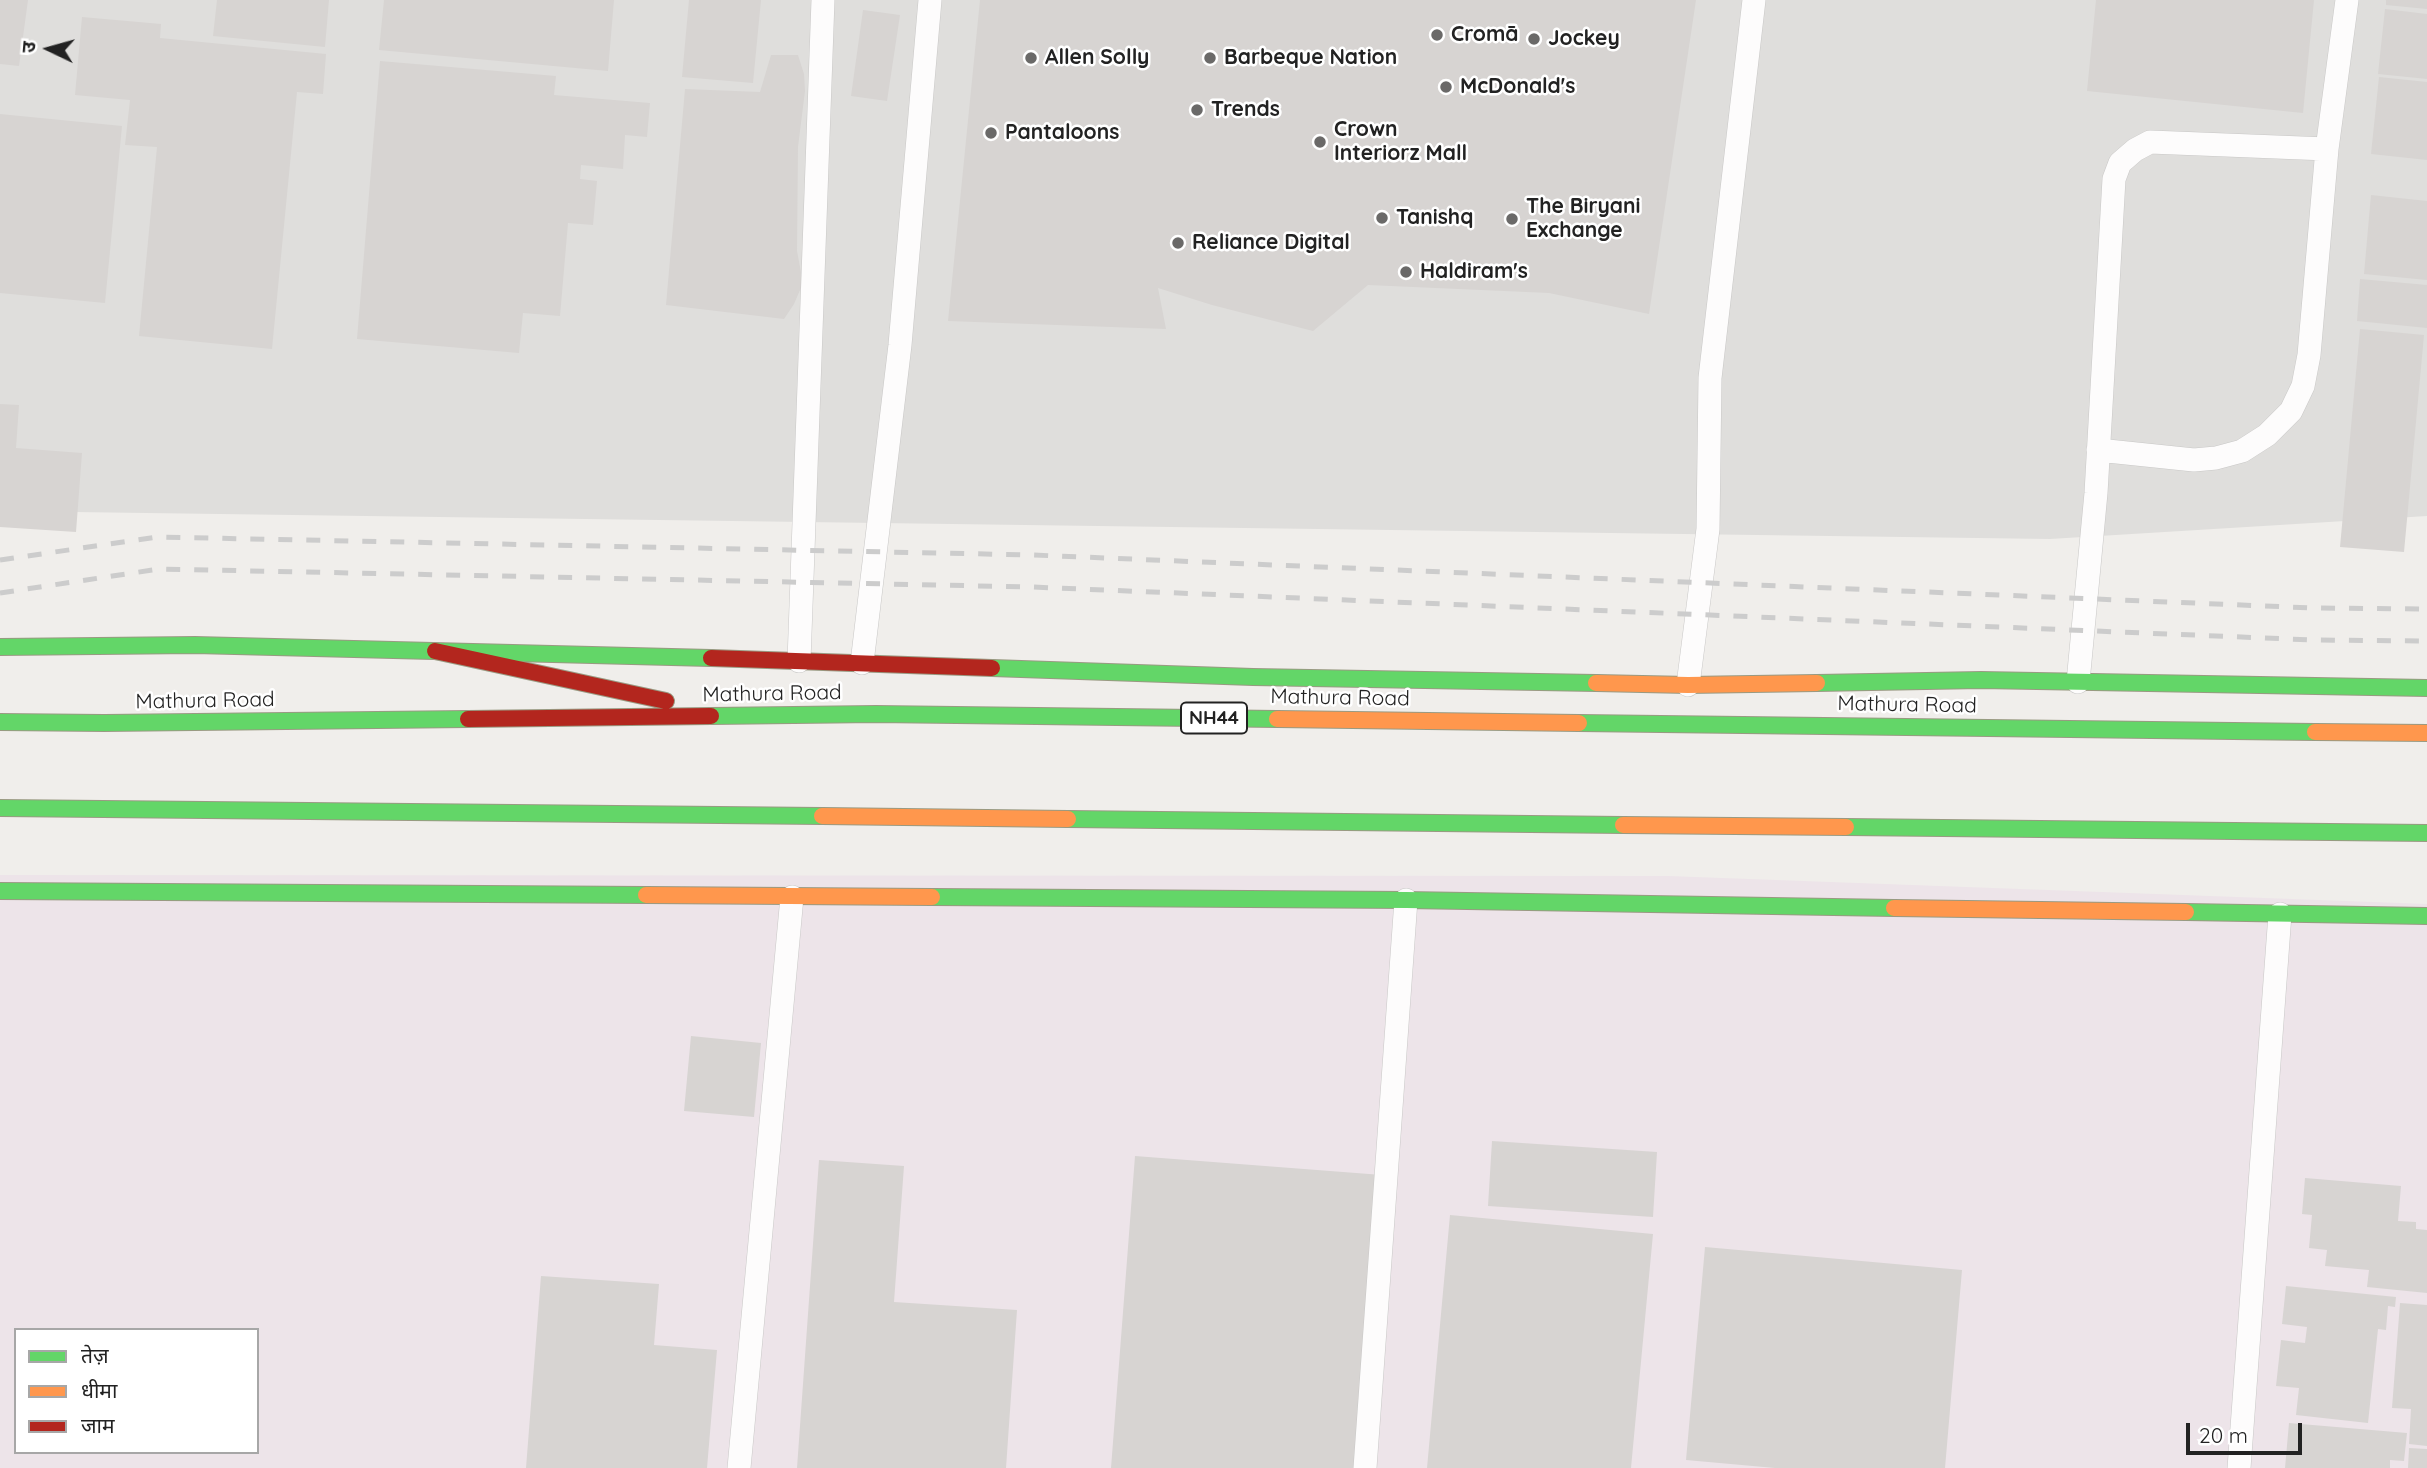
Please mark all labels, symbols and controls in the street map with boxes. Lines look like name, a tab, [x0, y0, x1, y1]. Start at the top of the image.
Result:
north arrow	[14, 14, 84, 84]
place label: Cromā	[1451, 22, 1518, 48]
place label: Jockey	[1548, 26, 1620, 52]
marker: Cromā	[1429, 27, 1445, 43]
marker: Jockey	[1526, 31, 1542, 47]
text: उ	[16, 41, 41, 54]
place label: Allen Solly	[1045, 45, 1149, 71]
place label: Barbeque Nation	[1224, 45, 1397, 71]
marker: Allen Solly	[1023, 50, 1039, 66]
marker: Barbeque Nation	[1202, 50, 1218, 66]
place label: McDonald's	[1460, 74, 1575, 100]
marker: McDonald's	[1438, 79, 1454, 95]
place label: Trends	[1211, 97, 1280, 123]
marker: Trends	[1189, 102, 1205, 118]
place label: Crown Interiorz Mall	[1334, 117, 1467, 167]
place label: Pantaloons	[1005, 120, 1119, 146]
marker: Pantaloons	[983, 125, 999, 141]
marker: Crown Interiorz Mall	[1312, 134, 1328, 150]
place label: The Biryani Exchange	[1526, 194, 1641, 244]
place label: Tanishq	[1396, 205, 1473, 231]
marker: Tanishq	[1374, 210, 1390, 226]
marker: The Biryani Exchange	[1504, 211, 1520, 227]
place label: Reliance Digital	[1192, 230, 1350, 256]
marker: Reliance Digital	[1170, 235, 1186, 251]
place label: Haldiram's	[1420, 259, 1528, 285]
marker: Haldiram's	[1398, 264, 1414, 280]
street label: Mathura Road	[702, 680, 842, 708]
street label: Mathura Road	[1270, 684, 1410, 712]
street label: Mathura Road	[135, 687, 275, 715]
street label: Mathura Road	[1837, 691, 1977, 719]
road number: NH44	[1181, 702, 1247, 734]
legend	[14, 1328, 259, 1454]
text: तेज़	[81, 1342, 109, 1368]
text: धीमा	[81, 1377, 117, 1403]
scale bar	[2189, 1408, 2304, 1452]
text: जाम	[81, 1412, 115, 1438]
text: 20 m	[2199, 1422, 2248, 1448]

